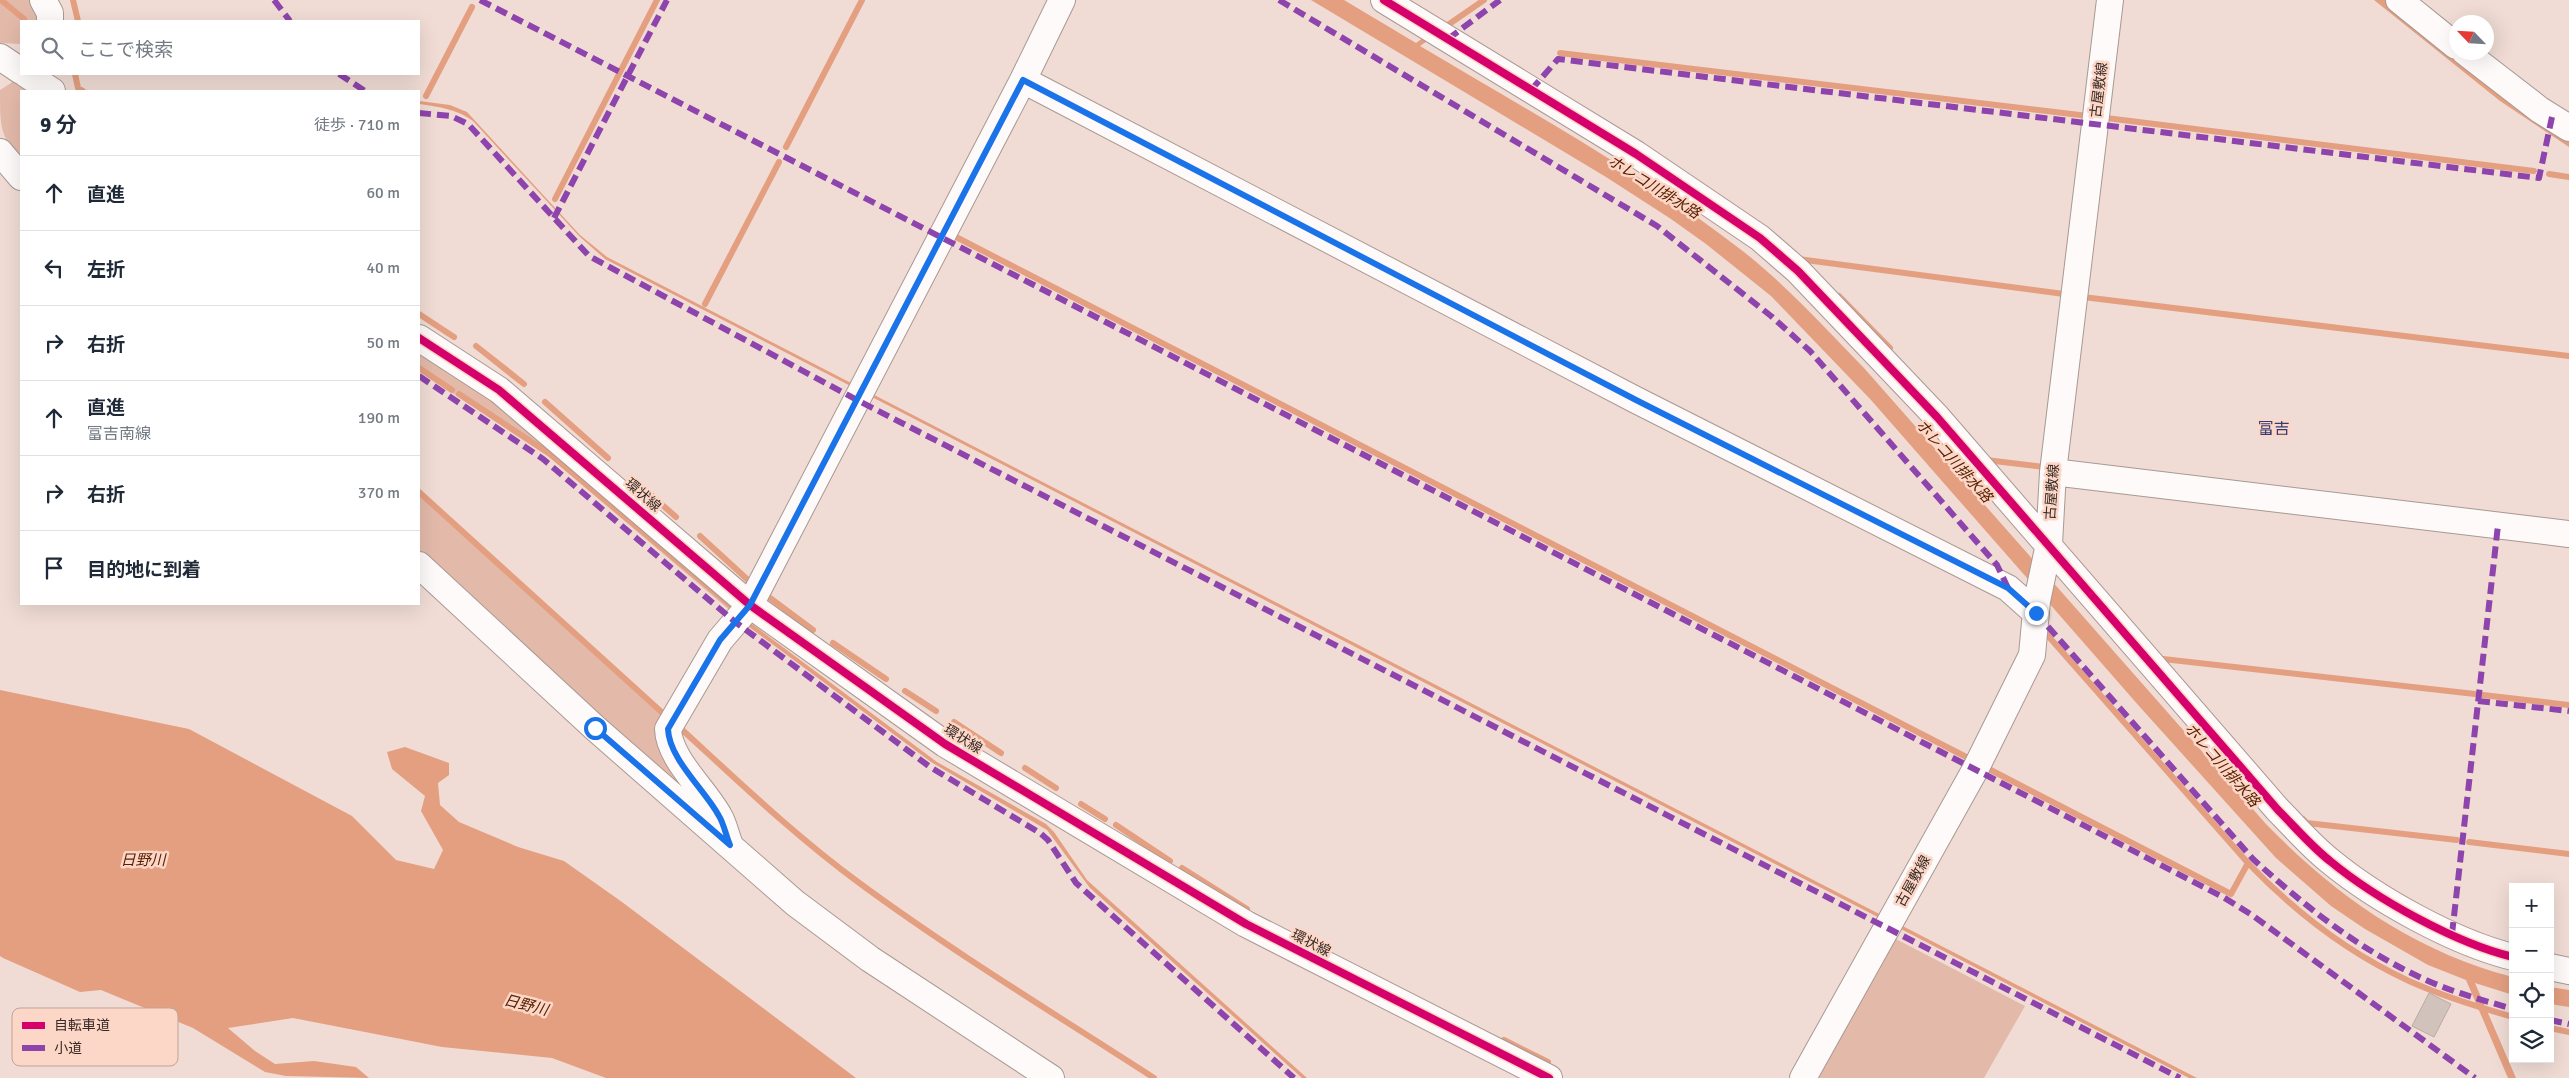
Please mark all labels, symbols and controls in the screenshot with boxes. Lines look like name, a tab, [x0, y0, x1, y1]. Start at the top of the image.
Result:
north arrow	[2449, 15, 2494, 60]
search box	[20, 20, 420, 75]
icon: search	[38, 34, 66, 62]
text: ここで検索	[78, 38, 173, 62]
street label: 古屋敷線	[2087, 61, 2111, 119]
text: 9 分	[40, 112, 77, 138]
text: 徒歩 · 710 m	[314, 115, 400, 135]
water label: ホレコ川排水路	[1605, 152, 1705, 224]
icon: ahead	[40, 179, 68, 207]
text: 直進	[87, 183, 125, 207]
text: 60 m	[366, 183, 400, 203]
icon: left	[40, 254, 68, 282]
text: 左折	[87, 258, 125, 282]
text: 40 m	[366, 258, 400, 278]
icon: right	[40, 329, 68, 357]
text: 右折	[87, 333, 125, 357]
text: 50 m	[366, 333, 400, 353]
text: 直進	[87, 396, 125, 420]
icon: ahead	[40, 404, 68, 432]
text: 190 m	[358, 408, 400, 428]
water label: ホレコ川排水路	[1912, 416, 1997, 508]
district label: 富吉	[2258, 419, 2290, 439]
text: 富吉南線	[87, 424, 151, 444]
street label: 古屋敷線	[2042, 463, 2062, 521]
street label: 環状線	[622, 475, 664, 515]
icon: right	[40, 479, 68, 507]
text: 右折	[87, 483, 125, 507]
text: 370 m	[358, 483, 400, 503]
icon: arrive	[40, 554, 68, 582]
text: 目的地に到着	[87, 558, 201, 582]
route end	[2025, 602, 2048, 625]
route start	[584, 717, 607, 740]
water label: ホレコ川排水路	[2181, 719, 2265, 812]
street label: 環状線	[941, 721, 985, 757]
water label: 日野川	[120, 851, 167, 869]
street label: 古屋敷線	[1892, 852, 1934, 910]
map controls	[2509, 883, 2554, 1063]
button: +	[2509, 883, 2554, 928]
street label: 環状線	[1288, 926, 1334, 960]
button: −	[2509, 928, 2554, 973]
button: locate	[2509, 973, 2554, 1018]
water label: 日野川	[502, 991, 552, 1020]
legend	[12, 1008, 178, 1066]
text: 自転車道	[54, 1017, 110, 1034]
button: layers	[2509, 1018, 2554, 1063]
text: 小道	[54, 1040, 82, 1057]

